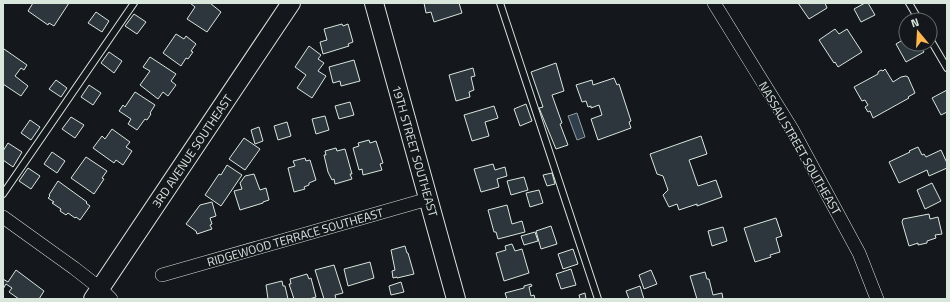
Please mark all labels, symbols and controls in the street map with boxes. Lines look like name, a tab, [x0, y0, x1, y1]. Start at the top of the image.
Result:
north arrow	[898, 12, 938, 52]
text: N	[909, 14, 921, 31]
street label: NASSAU STREET SOUTHEAST	[754, 78, 846, 219]
street label: 19TH STREET SOUTHEAST	[387, 83, 443, 220]
street label: 3RD AVENUE SOUTHEAST	[147, 90, 237, 212]
street label: RIDGEWOOD TERRACE SOUTHEAST	[205, 203, 386, 271]

